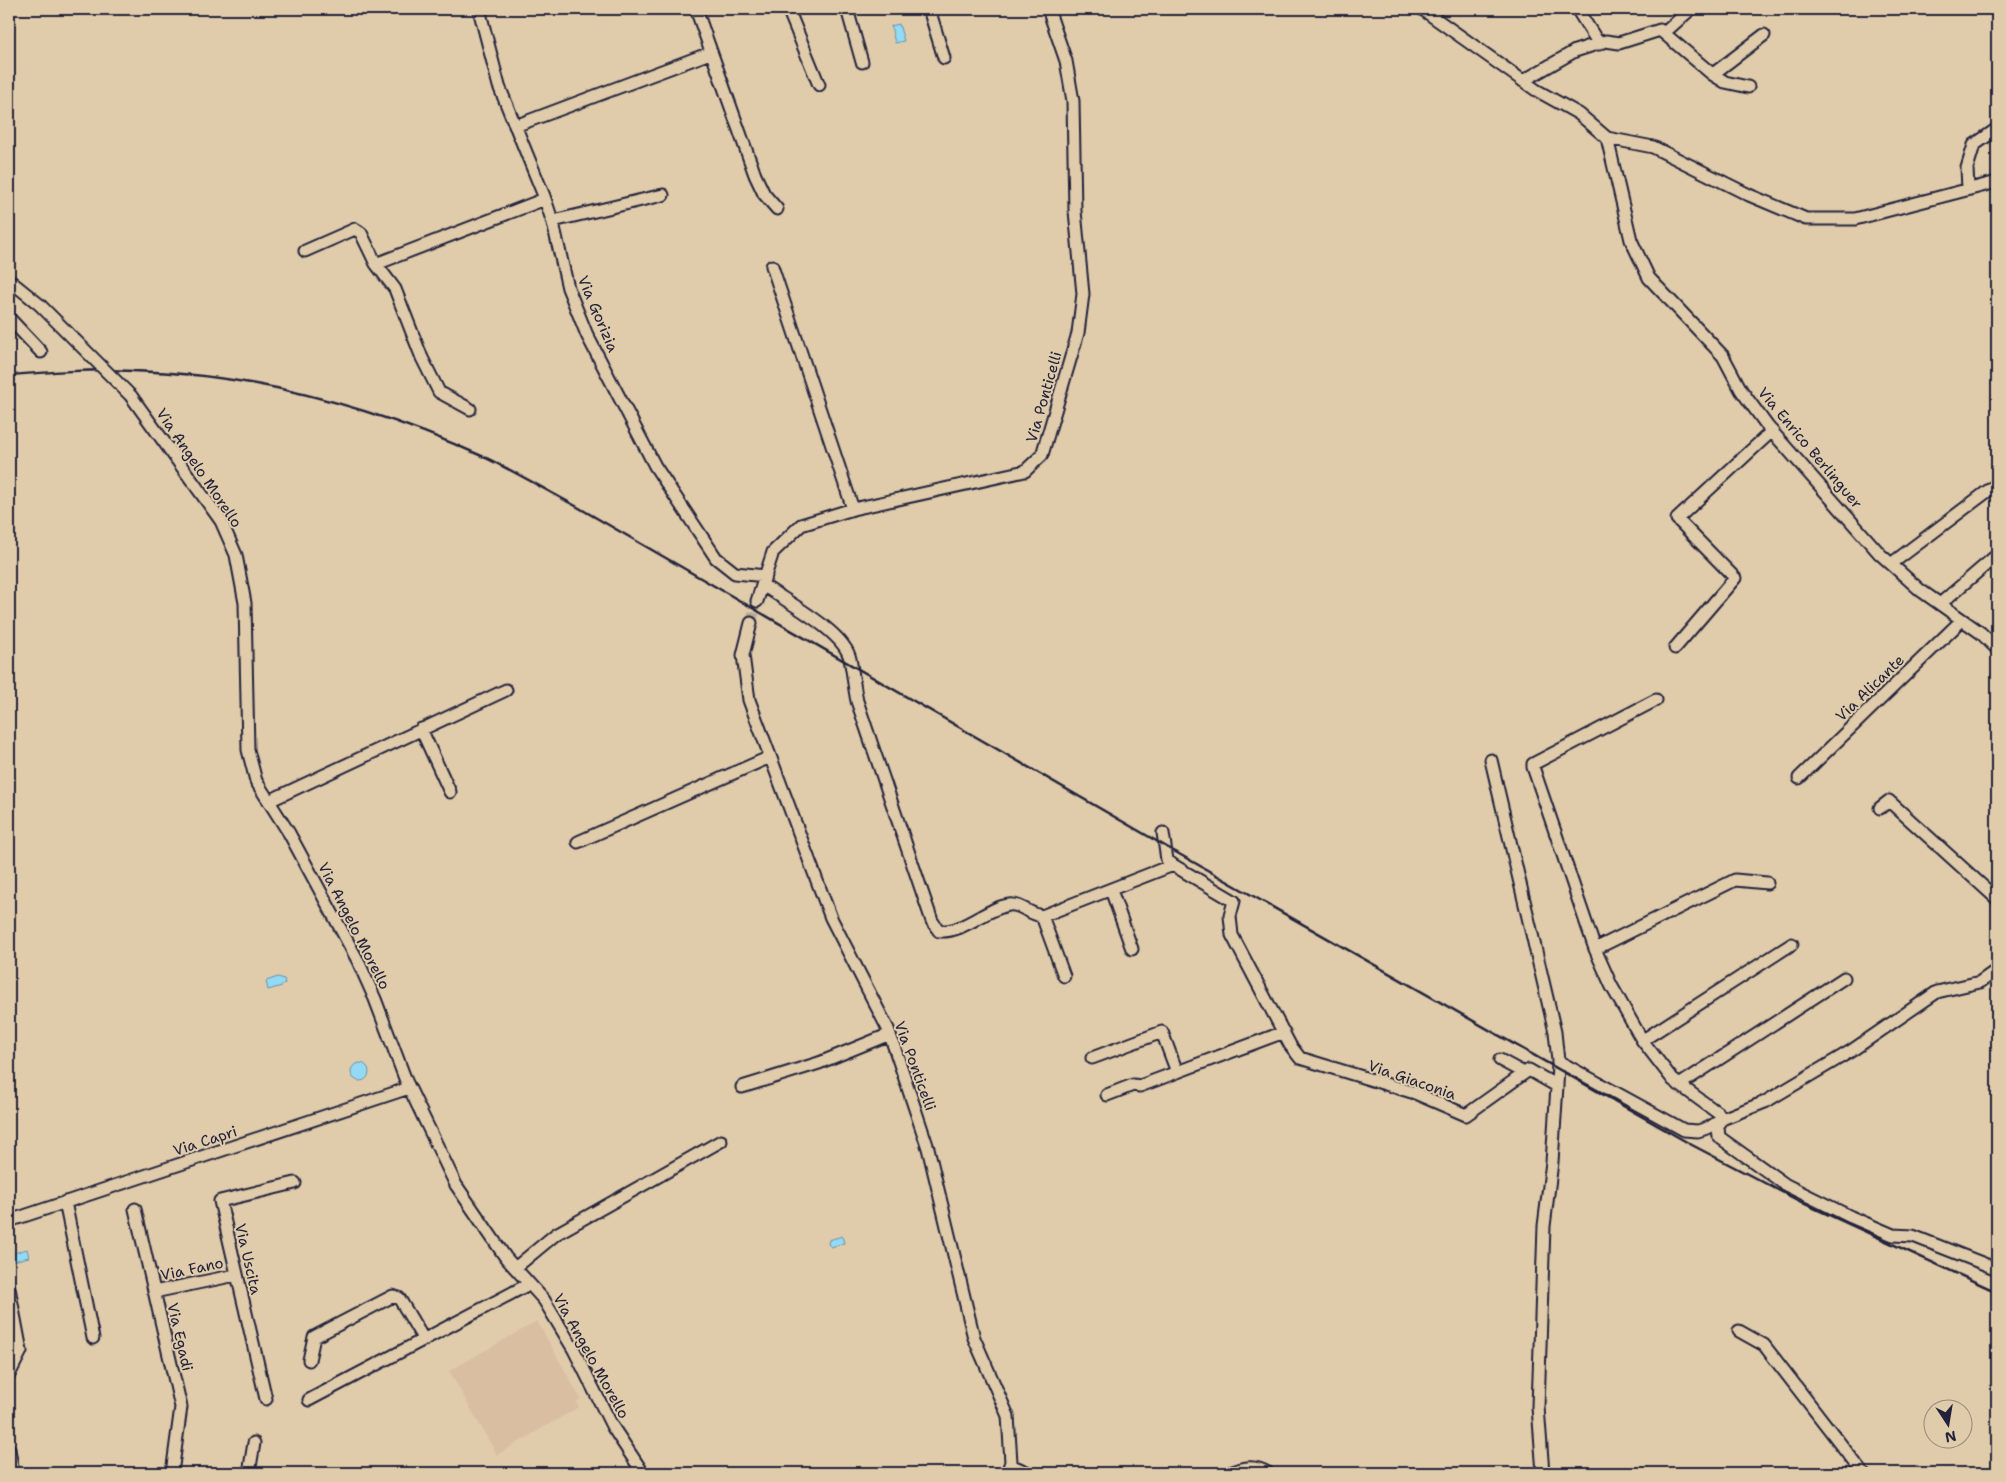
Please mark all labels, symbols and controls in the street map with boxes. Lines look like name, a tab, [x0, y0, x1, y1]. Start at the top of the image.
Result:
street label: Via Gorizia	[573, 273, 623, 356]
street label: Via Ponticelli	[1021, 349, 1067, 445]
street label: Via Enrico Berlinguer	[1753, 383, 1867, 513]
street label: Via Angelo Morello	[152, 404, 246, 532]
street label: Via Alicante	[1831, 650, 1909, 726]
street label: Via Angelo Morello	[313, 859, 395, 993]
street label: Via Ponticelli	[890, 1018, 940, 1114]
street label: Via Giaconia	[1365, 1056, 1459, 1105]
street label: Via Capri	[171, 1121, 239, 1161]
street label: Via Uscita	[230, 1222, 266, 1297]
street label: Via Fano	[159, 1253, 225, 1285]
street label: Via Angelo Morello	[548, 1290, 634, 1422]
street label: Via Egadi	[162, 1301, 198, 1373]
north arrow	[1924, 1400, 1974, 1450]
text: N	[1943, 1427, 1958, 1447]

